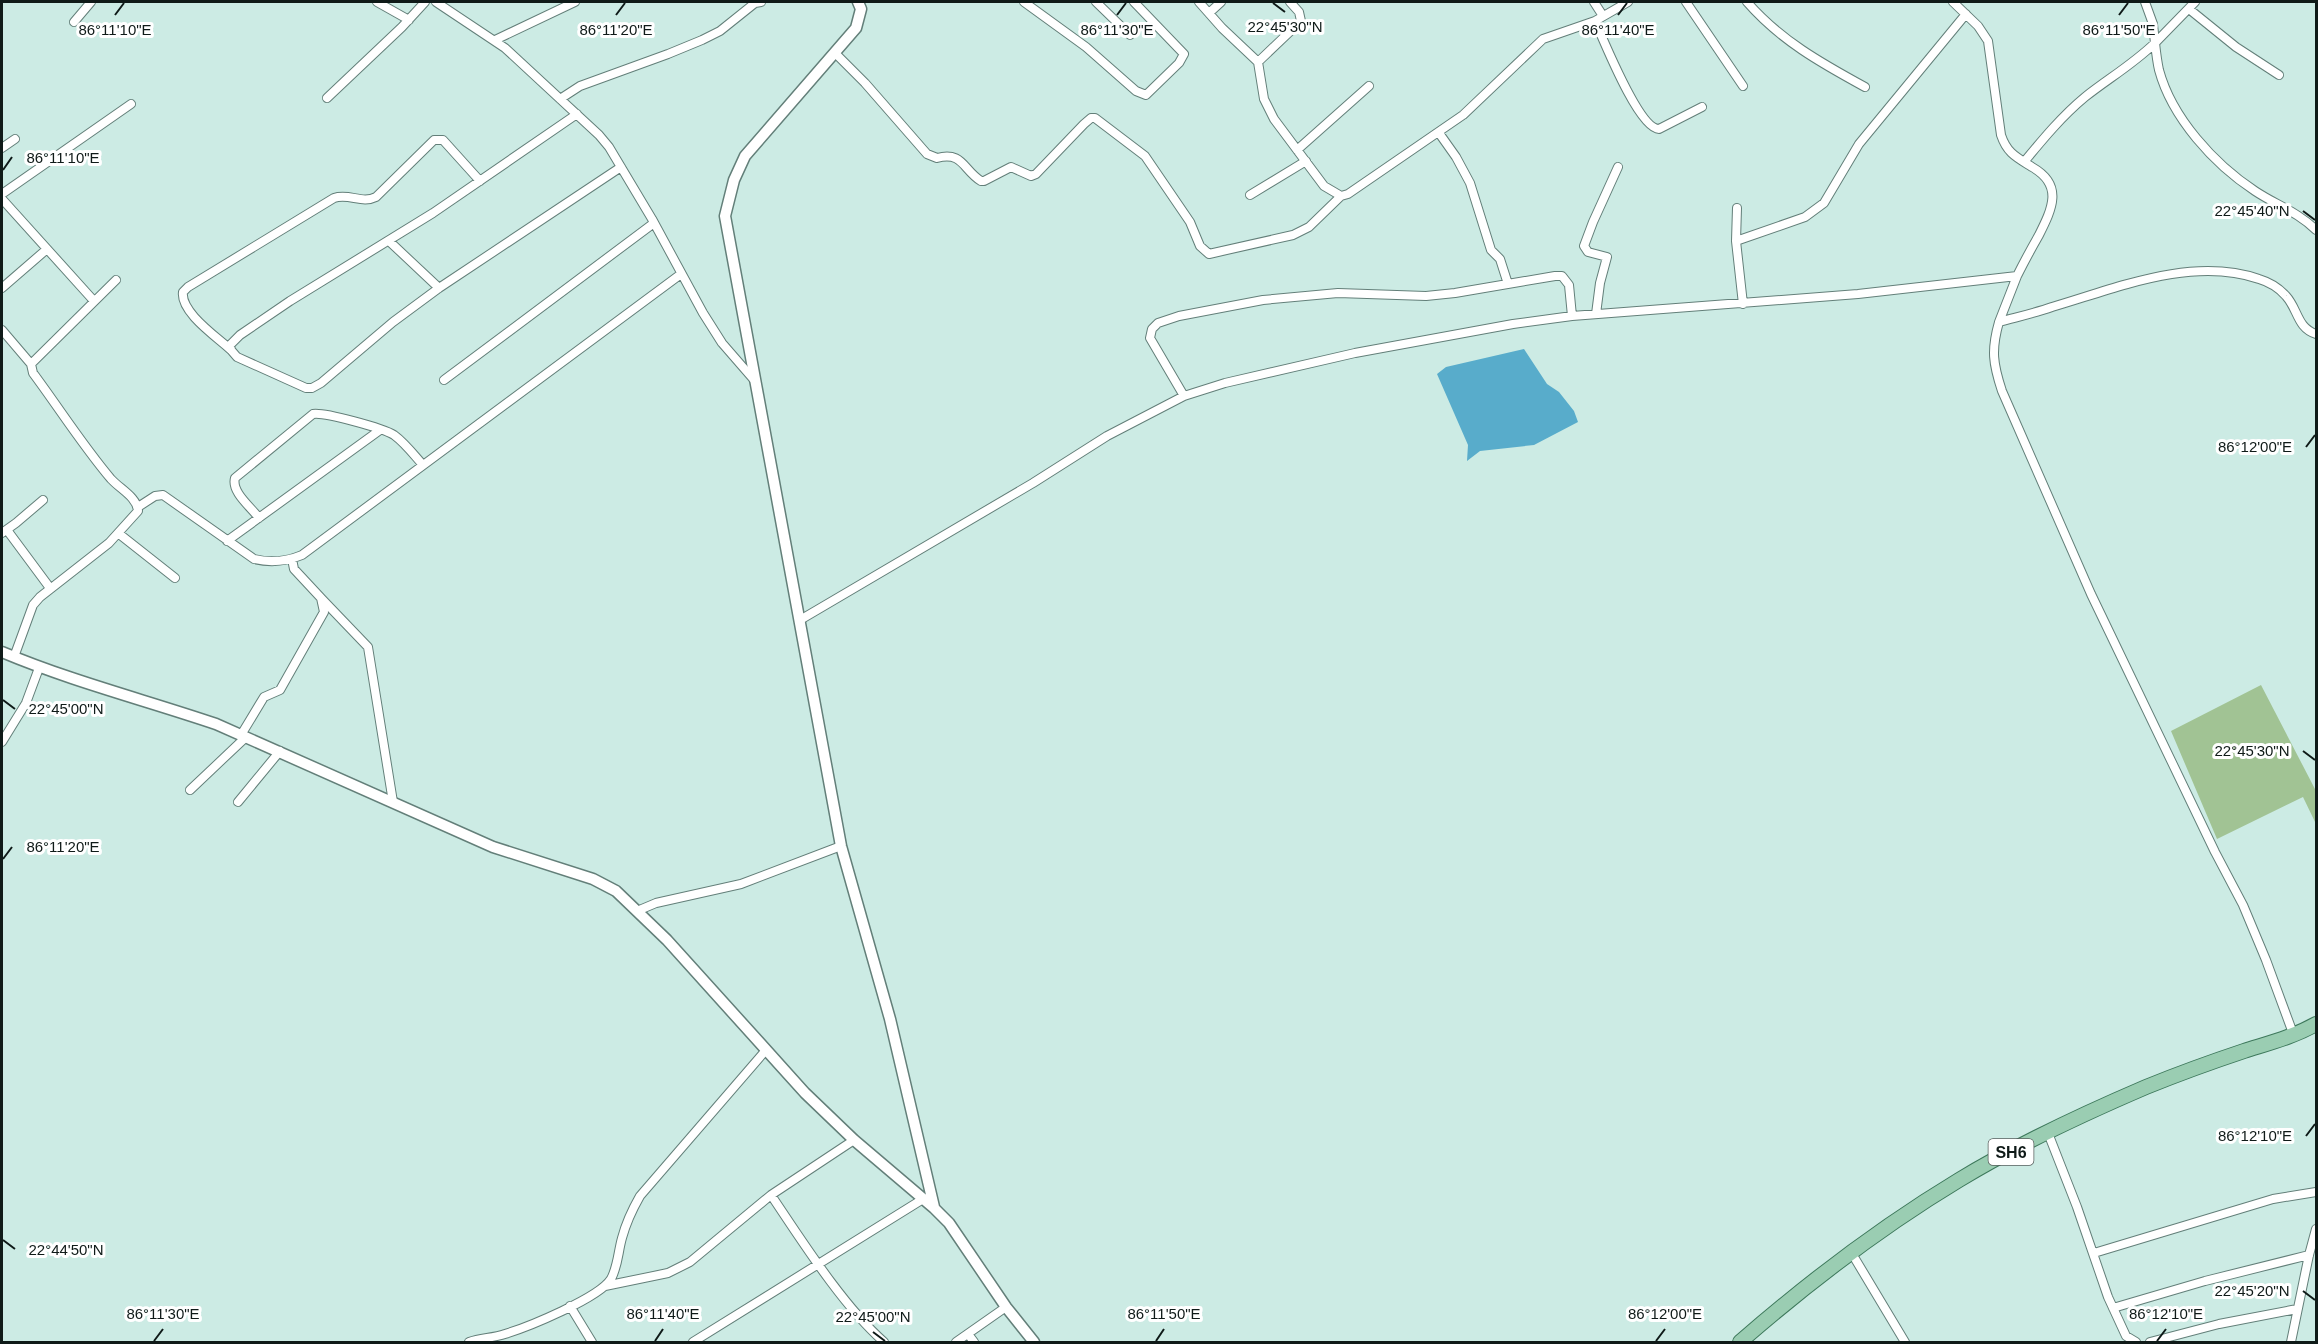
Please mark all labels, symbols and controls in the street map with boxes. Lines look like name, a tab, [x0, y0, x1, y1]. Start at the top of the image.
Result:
text: 22°45'30"N	[1247, 18, 1323, 35]
text: 86°11'10"E	[78, 21, 152, 38]
text: 86°11'20"E	[579, 21, 653, 38]
text: 86°11'30"E	[1080, 21, 1154, 38]
text: 86°11'40"E	[1581, 21, 1655, 38]
text: 86°11'50"E	[2082, 21, 2156, 38]
text: 86°11'10"E	[26, 149, 100, 166]
text: 22°45'40"N	[2214, 202, 2290, 219]
text: 86°12'00"E	[2218, 438, 2292, 455]
text: 22°45'00"N	[28, 700, 104, 717]
text: 22°45'30"N	[2214, 742, 2290, 759]
text: 86°11'20"E	[26, 838, 100, 855]
text: 86°12'10"E	[2218, 1127, 2292, 1144]
road number: SH6	[1988, 1139, 2034, 1165]
text: 22°44'50"N	[28, 1241, 104, 1258]
text: 22°45'20"N	[2214, 1282, 2290, 1299]
text: 86°11'30"E	[126, 1305, 200, 1322]
text: 86°11'40"E	[626, 1305, 700, 1322]
text: 86°11'50"E	[1127, 1305, 1201, 1322]
text: 86°12'00"E	[1628, 1305, 1702, 1322]
text: 86°12'10"E	[2129, 1305, 2203, 1322]
text: 22°45'00"N	[835, 1308, 911, 1325]

